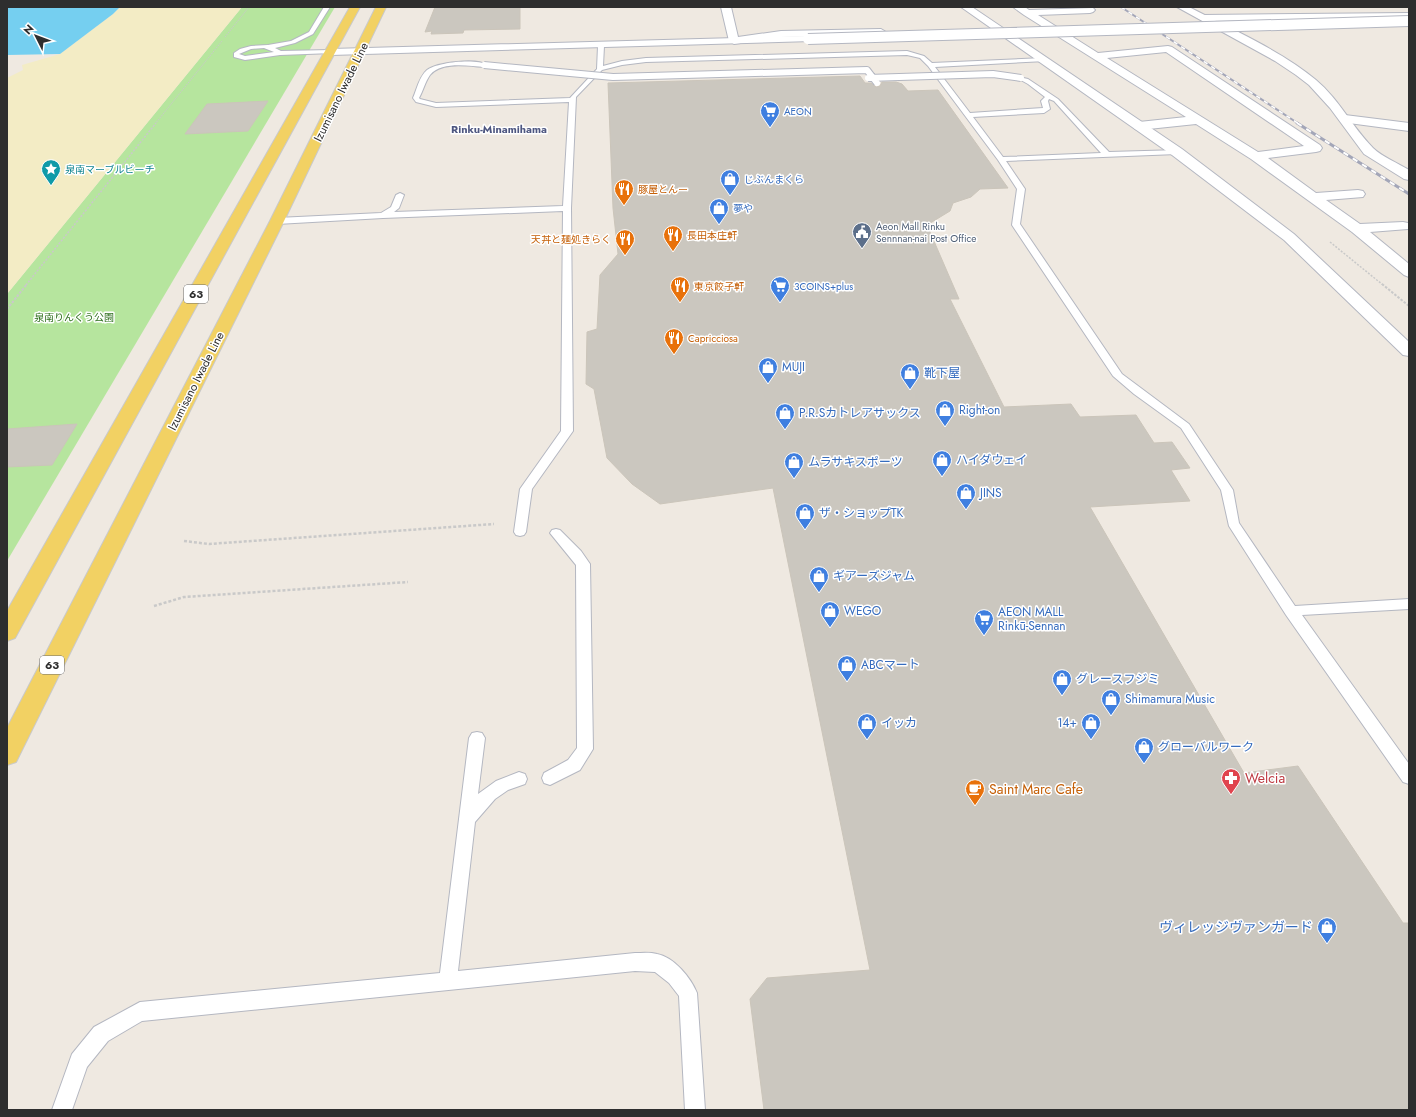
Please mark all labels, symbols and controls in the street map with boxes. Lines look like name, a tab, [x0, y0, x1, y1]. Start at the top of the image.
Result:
north arrow	[16, 16, 56, 56]
text: N	[20, 21, 37, 38]
street label: Izumisano Iwade Line	[309, 39, 373, 145]
supermarket icon: AEON	[759, 100, 781, 128]
place label: AEON	[784, 104, 812, 119]
district label: Rinku-Minamihama	[451, 121, 547, 137]
place icon: 泉南マーブルビーチ	[40, 158, 62, 186]
place label: 泉南マーブルビーチ	[65, 162, 154, 177]
shop icon: じぶんまくら	[719, 168, 741, 196]
place label: じぶんまくら	[744, 172, 804, 187]
restaurant icon: 豚屋とんー	[613, 178, 635, 206]
place label: 豚屋とんー	[638, 182, 688, 197]
shop icon: 夢や	[708, 197, 730, 225]
place label: 夢や	[733, 201, 753, 216]
place label: Aeon Mall Rinku Sennnan-nai Post Office	[876, 219, 976, 246]
public building icon: Aeon Mall Rinku Sennnan-nai Post Office	[851, 221, 873, 249]
restaurant icon: 長田本庄軒	[662, 224, 684, 252]
restaurant icon: 天丼と麺処きらく	[614, 228, 636, 256]
place label: 長田本庄軒	[687, 228, 737, 243]
place label: 天丼と麺処きらく	[531, 232, 611, 247]
restaurant icon: 東京餃子軒	[669, 275, 691, 303]
supermarket icon: 3COINS+plus	[769, 275, 791, 303]
place label: 東京餃子軒	[694, 279, 744, 294]
place label: 3COINS+plus	[794, 279, 853, 294]
road number: 63	[184, 285, 208, 303]
park label: 泉南りんくう公園	[34, 310, 114, 325]
restaurant icon: Capricciosa	[663, 327, 685, 355]
street label: Izumisano Iwade Line	[163, 328, 229, 434]
place label: Capricciosa	[688, 331, 738, 346]
shop icon: MUJI	[757, 356, 779, 384]
place label: MUJI	[782, 358, 805, 376]
shop icon: 靴下屋	[899, 362, 921, 390]
place label: 靴下屋	[924, 364, 960, 382]
shop icon: Right-on	[934, 399, 956, 427]
place label: Right-on	[959, 401, 1000, 419]
shop icon: P.R.Sカトレアサックス	[774, 402, 796, 430]
place label: P.R.Sカトレアサックス	[799, 404, 921, 422]
shop icon: ハイダウェイ	[931, 449, 953, 477]
shop icon: ムラサキスポーツ	[783, 451, 805, 479]
place label: ハイダウェイ	[956, 451, 1027, 469]
place label: ムラサキスポーツ	[808, 453, 903, 471]
shop icon: JINS	[955, 482, 977, 510]
place label: JINS	[978, 484, 1002, 502]
shop icon: ザ・ショップTK	[794, 502, 816, 530]
place label: ザ・ショップTK	[819, 504, 904, 522]
shop icon: ギアーズジャム	[808, 565, 830, 593]
place label: ギアーズジャム	[833, 567, 915, 585]
shop icon: WEGO	[819, 600, 841, 628]
place label: WEGO	[844, 602, 881, 620]
place label: AEON MALL Rinkū-Sennan	[998, 603, 1066, 635]
supermarket icon: AEON MALL Rinkū-Sennan	[973, 608, 995, 636]
shop icon: ABCマート	[836, 654, 858, 682]
road number: 63	[40, 656, 64, 674]
place label: ABCマート	[861, 656, 920, 674]
shop icon: グレースフジミ	[1051, 668, 1073, 696]
place label: グレースフジミ	[1076, 670, 1159, 688]
shop icon: Shimamura Music	[1100, 688, 1122, 716]
place label: Shimamura Music	[1125, 690, 1215, 708]
shop icon: イッカ	[856, 712, 878, 740]
shop icon: 14+	[1080, 712, 1102, 740]
place label: イッカ	[881, 714, 917, 732]
place label: 14+	[1057, 714, 1077, 732]
shop icon: グローバルワーク	[1133, 736, 1155, 764]
place label: グローバルワーク	[1158, 738, 1254, 756]
pharmacy icon: Welcia	[1220, 767, 1242, 795]
place label: Welcia	[1245, 768, 1285, 788]
cafe icon: Saint Marc Cafe	[964, 778, 986, 806]
place label: Saint Marc Cafe	[989, 779, 1083, 799]
shop icon: ヴィレッジヴァンガード	[1316, 916, 1338, 944]
place label: ヴィレッジヴァンガード	[1159, 917, 1313, 937]

